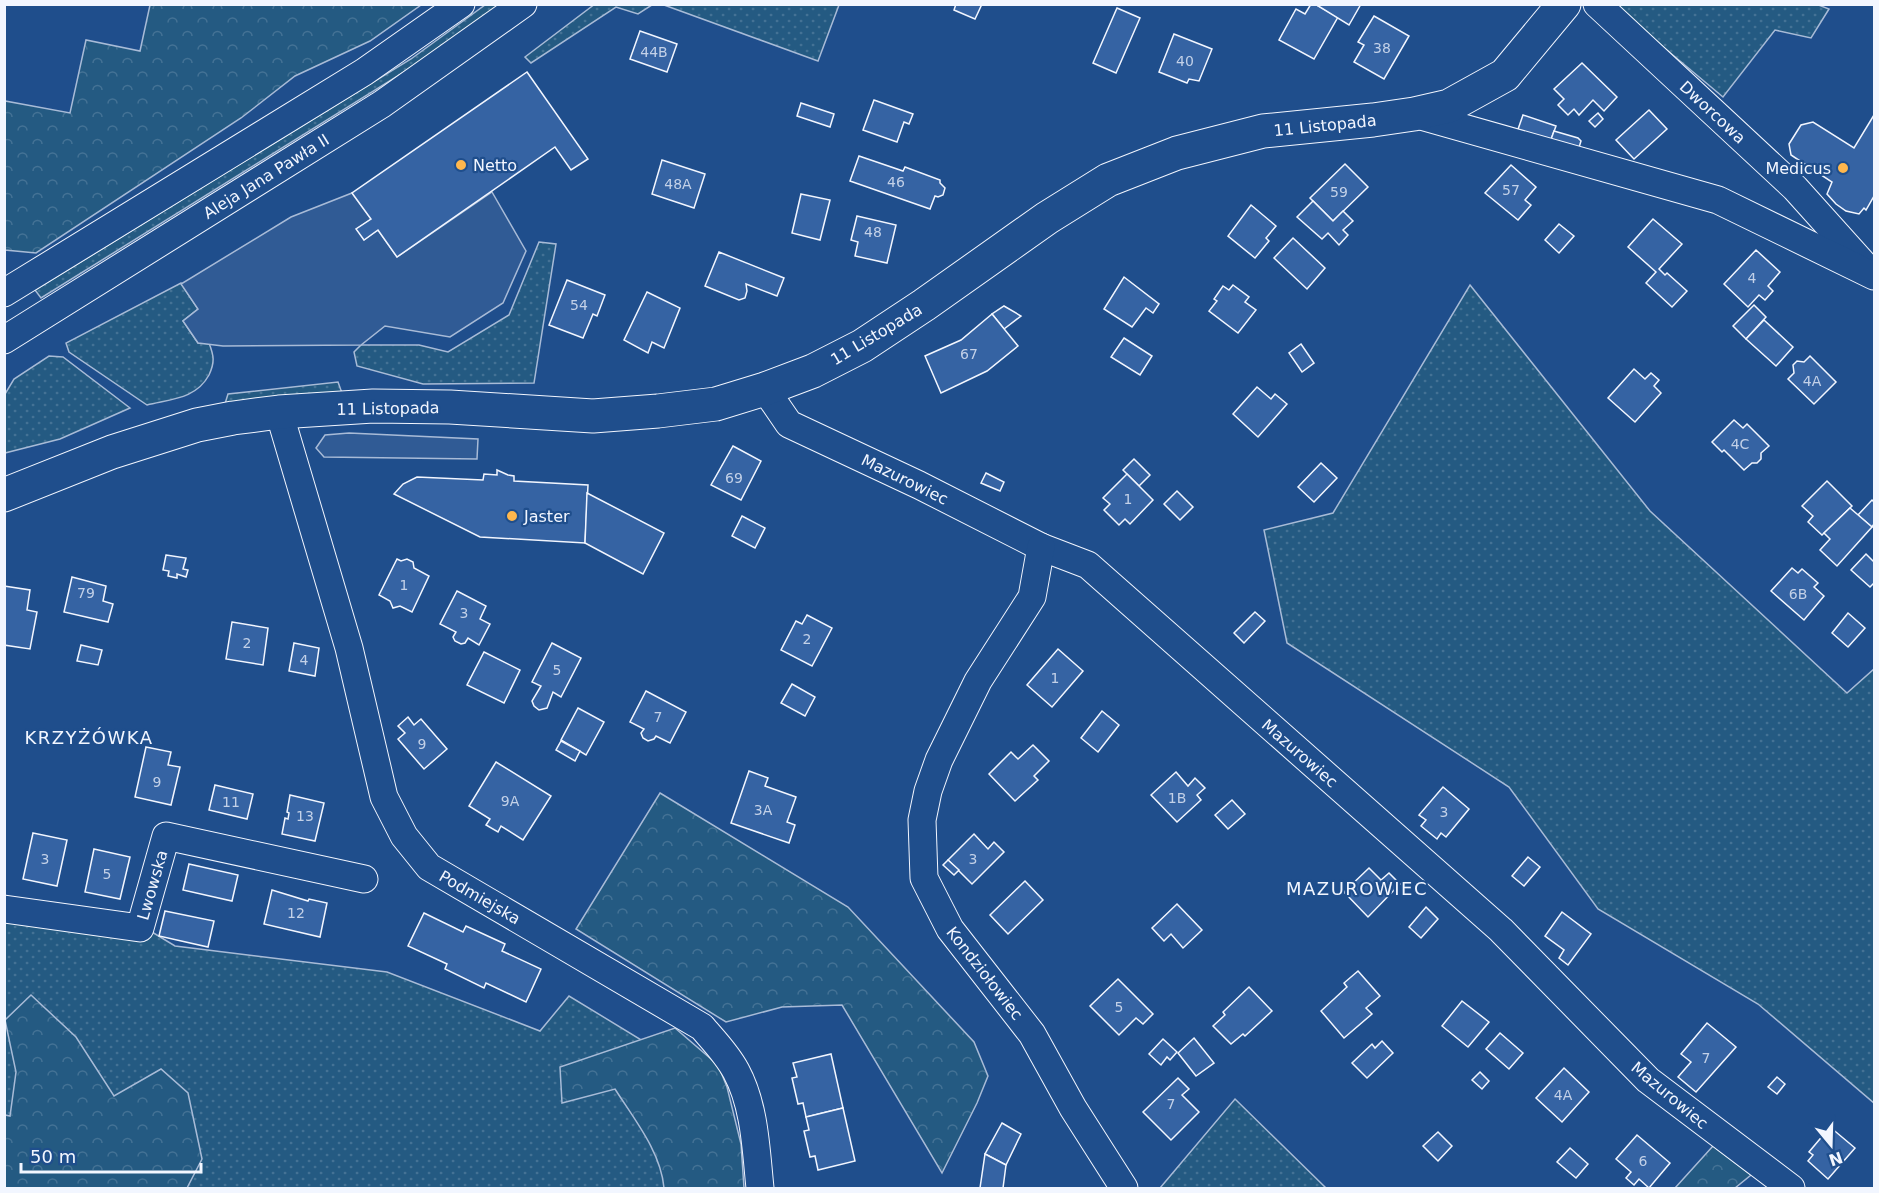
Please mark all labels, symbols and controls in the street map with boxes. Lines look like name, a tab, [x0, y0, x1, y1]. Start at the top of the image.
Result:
house number: 38	[1373, 40, 1391, 56]
house number: 44B	[640, 44, 668, 60]
house number: 40	[1176, 53, 1194, 69]
street label: Dworcowa	[1676, 77, 1749, 148]
street label: 11 Listopada	[1273, 111, 1377, 140]
street label: Aleja Jana Pawła II	[200, 130, 333, 223]
place label: Netto	[473, 156, 517, 175]
marker: Netto	[454, 158, 468, 172]
place label: Medicus	[1765, 159, 1831, 178]
marker: Medicus	[1836, 161, 1850, 175]
house number: 46	[887, 174, 905, 190]
house number: 48A	[664, 176, 692, 192]
house number: 57	[1502, 182, 1520, 198]
house number: 59	[1330, 184, 1348, 200]
house number: 48	[864, 224, 882, 240]
house number: 4	[1748, 270, 1757, 286]
house number: 54	[570, 297, 588, 313]
street label: 11 Listopada	[827, 300, 925, 369]
house number: 67	[960, 346, 978, 362]
house number: 4A	[1803, 373, 1822, 389]
street label: 11 Listopada	[336, 398, 440, 419]
house number: 4C	[1731, 436, 1750, 452]
street label: Mazurowiec	[858, 450, 951, 509]
house number: 69	[725, 470, 743, 486]
house number: 1	[1124, 491, 1132, 507]
place label: Jaster	[523, 507, 570, 526]
marker: Jaster	[505, 509, 519, 523]
house number: 1	[400, 577, 408, 593]
house number: 79	[77, 585, 95, 601]
house number: 6B	[1789, 586, 1807, 602]
house number: 3	[460, 605, 468, 621]
house number: 2	[803, 631, 811, 647]
house number: 2	[243, 635, 251, 651]
house number: 4	[300, 652, 309, 668]
house number: 5	[553, 662, 561, 678]
house number: 1	[1051, 670, 1059, 686]
house number: 7	[654, 709, 662, 725]
street label: Mazurowiec	[1258, 715, 1342, 791]
district label: KRZYŻÓWKA	[24, 727, 154, 748]
house number: 9	[418, 736, 426, 752]
house number: 9	[153, 774, 161, 790]
house number: 1B	[1168, 790, 1186, 806]
house number: 9A	[501, 793, 520, 809]
house number: 11	[222, 794, 240, 810]
house number: 3A	[754, 802, 773, 818]
house number: 3	[1440, 804, 1448, 820]
house number: 13	[296, 808, 314, 824]
street label: Lwowska	[133, 848, 172, 922]
house number: 3	[41, 851, 49, 867]
house number: 3	[969, 851, 977, 867]
house number: 5	[103, 866, 111, 882]
street label: Podmiejska	[436, 867, 524, 928]
district label: MAZUROWIEC	[1286, 878, 1428, 899]
house number: 12	[287, 905, 305, 921]
street label: Kondziołowiec	[942, 923, 1027, 1024]
house number: 5	[1115, 999, 1123, 1015]
house number: 7	[1702, 1050, 1710, 1066]
street label: Mazurowiec	[1627, 1058, 1712, 1133]
house number: 4A	[1554, 1087, 1573, 1103]
house number: 7	[1167, 1096, 1175, 1112]
north arrow	[1801, 1115, 1861, 1175]
scale bar	[21, 1136, 201, 1174]
text: 50 m	[30, 1146, 76, 1167]
text: N	[1826, 1148, 1845, 1170]
house number: 6	[1639, 1153, 1648, 1169]

